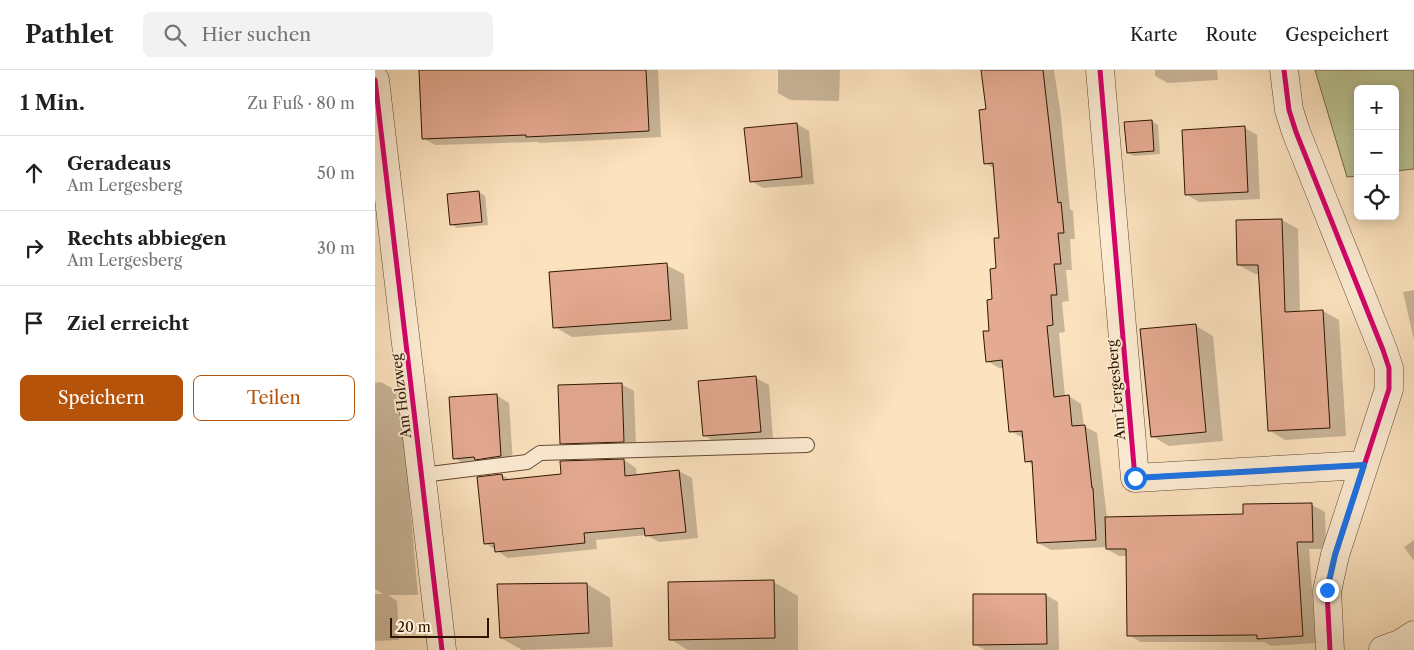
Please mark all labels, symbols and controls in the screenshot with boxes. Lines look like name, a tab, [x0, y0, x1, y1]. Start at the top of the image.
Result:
search box	[143, 12, 493, 57]
text: Pathlet	[25, 20, 113, 49]
icon: search	[161, 21, 189, 49]
text: Hier suchen	[201, 23, 311, 46]
text: Karte	[1130, 24, 1178, 46]
text: Route	[1206, 24, 1257, 46]
text: Gespeichert	[1285, 24, 1389, 46]
map controls	[1354, 85, 1399, 220]
button: +	[1354, 85, 1399, 130]
text: 1 Min.	[20, 90, 85, 115]
text: Zu Fuß · 80 m	[247, 93, 355, 113]
button: −	[1354, 130, 1399, 175]
text: Geradeaus	[67, 152, 171, 175]
icon: ahead	[20, 159, 48, 187]
text: 50 m	[317, 163, 355, 183]
text: Am Lergesberg	[67, 175, 182, 195]
button: locate	[1354, 175, 1399, 220]
text: Rechts abbiegen	[67, 227, 227, 250]
icon: right	[20, 234, 48, 262]
text: 30 m	[317, 238, 355, 258]
text: Am Lergesberg	[67, 250, 182, 270]
icon: arrive	[20, 309, 48, 337]
text: Ziel erreicht	[67, 312, 189, 335]
street label: Am Lergesberg	[1103, 338, 1129, 442]
street label: Am Holzweg	[387, 352, 415, 440]
button: Speichern	[20, 375, 183, 421]
button: Teilen	[193, 375, 355, 421]
route start	[1124, 467, 1147, 490]
route end	[1316, 579, 1339, 602]
scale bar	[390, 615, 489, 638]
text: 20 m	[397, 618, 431, 636]

